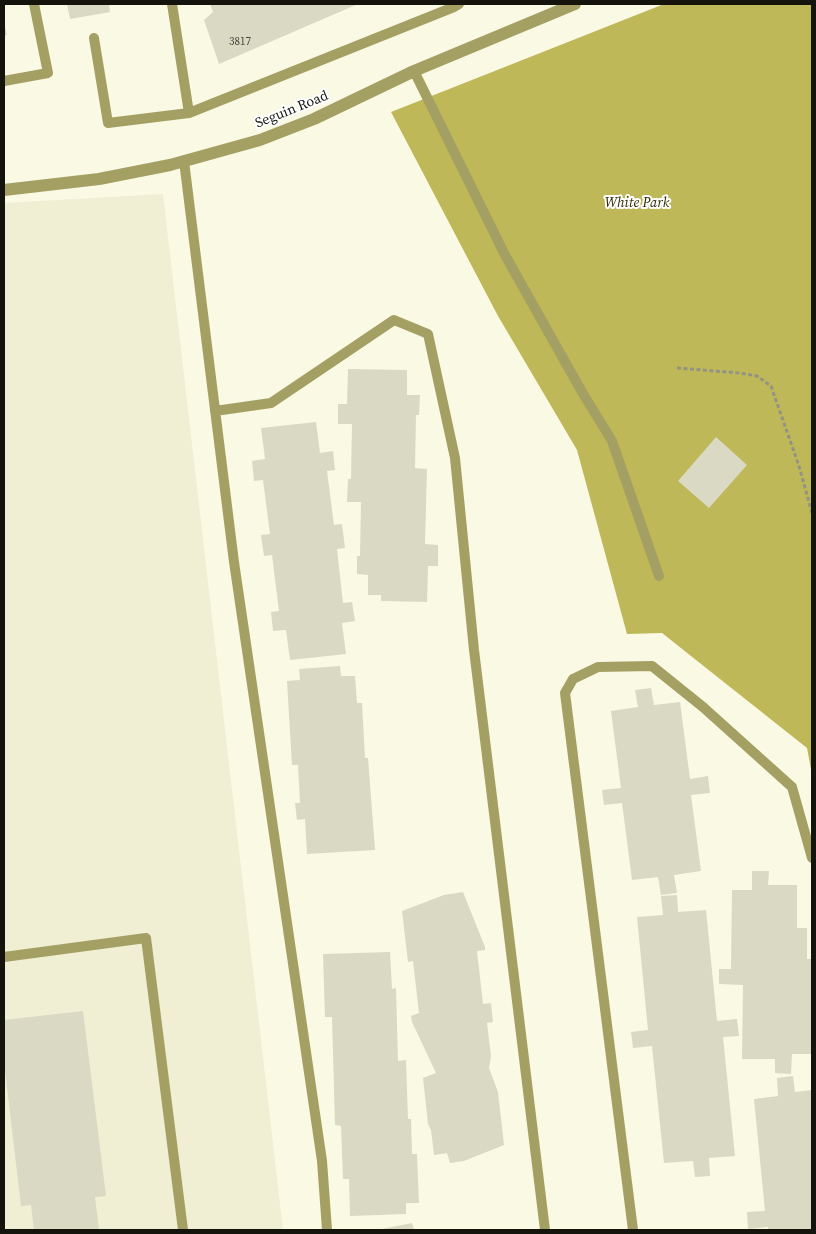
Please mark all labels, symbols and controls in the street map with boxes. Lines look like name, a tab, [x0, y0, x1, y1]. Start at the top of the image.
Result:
house number: 3817	[229, 35, 251, 49]
street label: Seguin Road	[253, 88, 331, 132]
park label: White Park	[605, 195, 669, 211]

